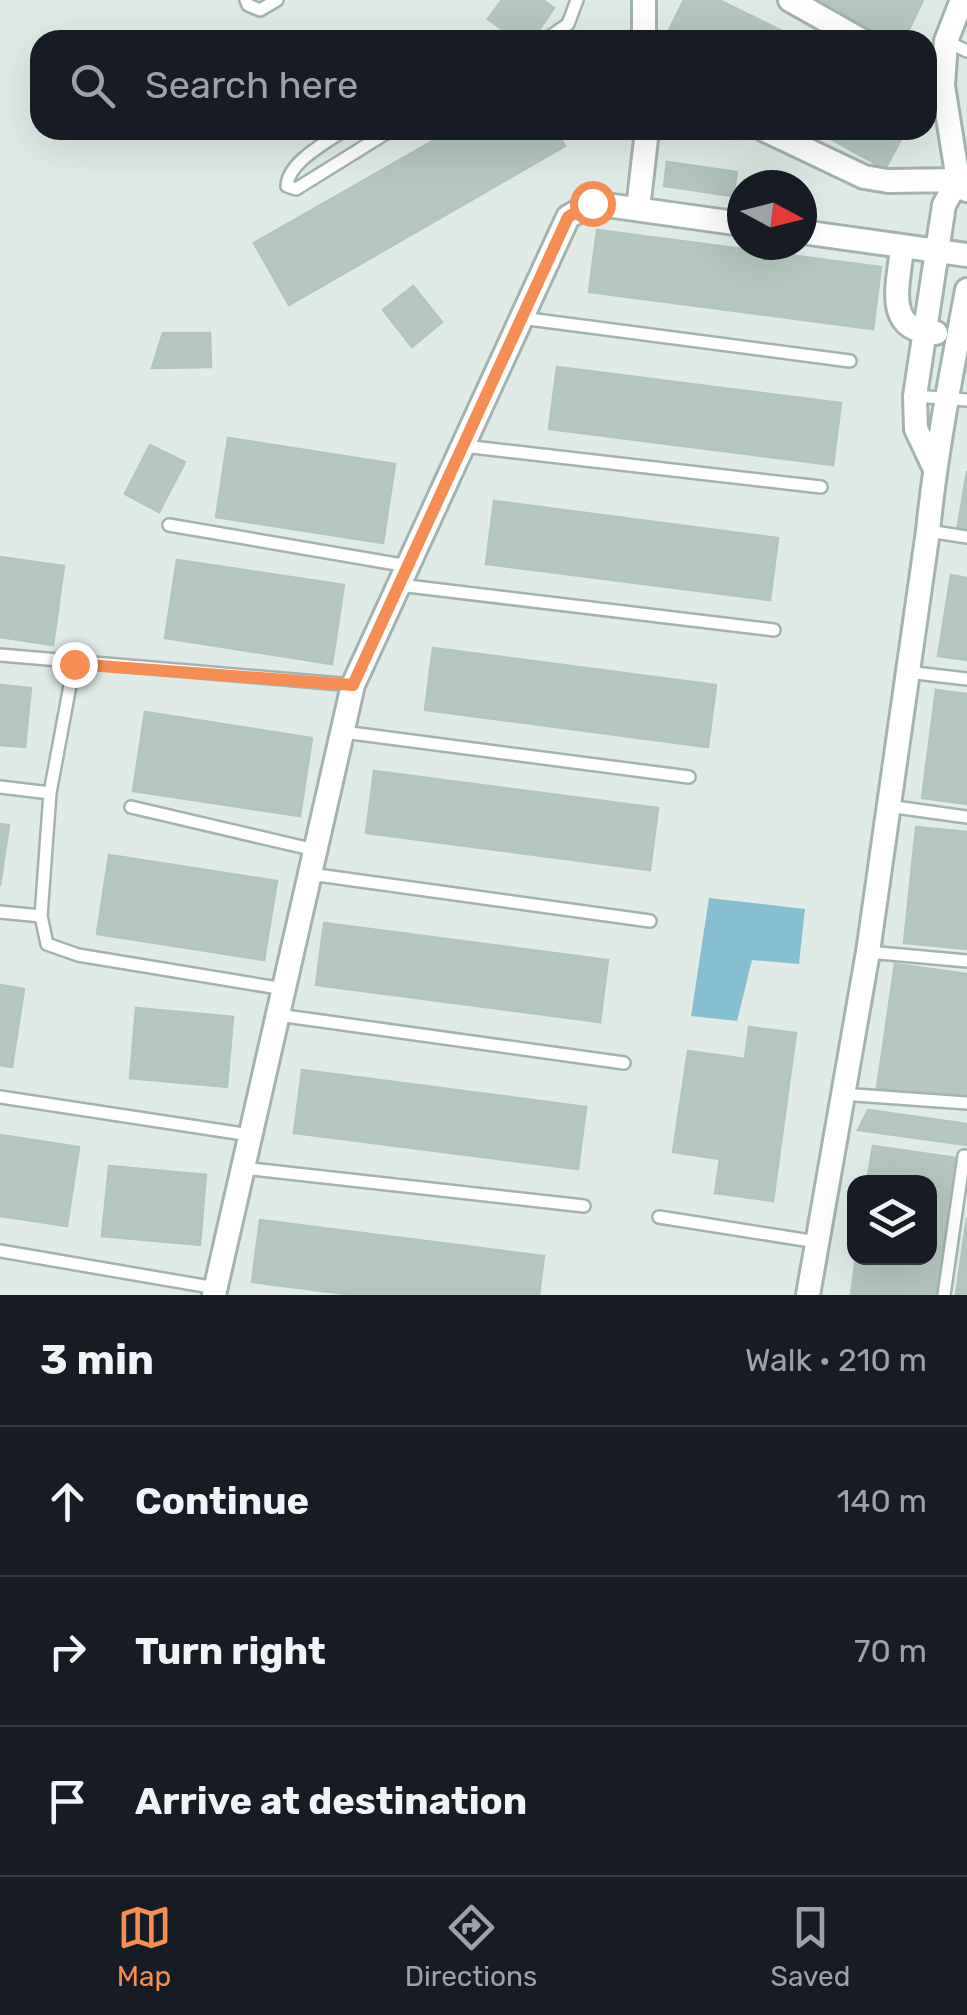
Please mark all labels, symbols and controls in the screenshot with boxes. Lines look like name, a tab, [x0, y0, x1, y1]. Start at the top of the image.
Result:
search box	[30, 30, 937, 140]
icon: search	[65, 58, 120, 113]
text: Search here	[145, 62, 358, 108]
north arrow	[727, 170, 817, 260]
route start	[570, 181, 616, 227]
route end	[52, 642, 98, 688]
map controls	[847, 1175, 937, 1265]
button: layers	[847, 1175, 937, 1265]
text: 3 min	[40, 1335, 154, 1385]
text: Walk · 210 m	[745, 1341, 927, 1379]
icon: ahead	[40, 1474, 95, 1529]
text: Continue	[135, 1478, 309, 1524]
text: 140 m	[837, 1482, 927, 1520]
icon: right	[40, 1624, 95, 1679]
text: Turn right	[135, 1628, 326, 1674]
text: 70 m	[854, 1632, 927, 1670]
icon: arrive	[40, 1774, 95, 1829]
text: Arrive at destination	[135, 1778, 527, 1824]
tab: Map	[117, 1900, 172, 1993]
tab: Directions	[405, 1900, 537, 1993]
tab: Saved	[770, 1900, 850, 1993]

